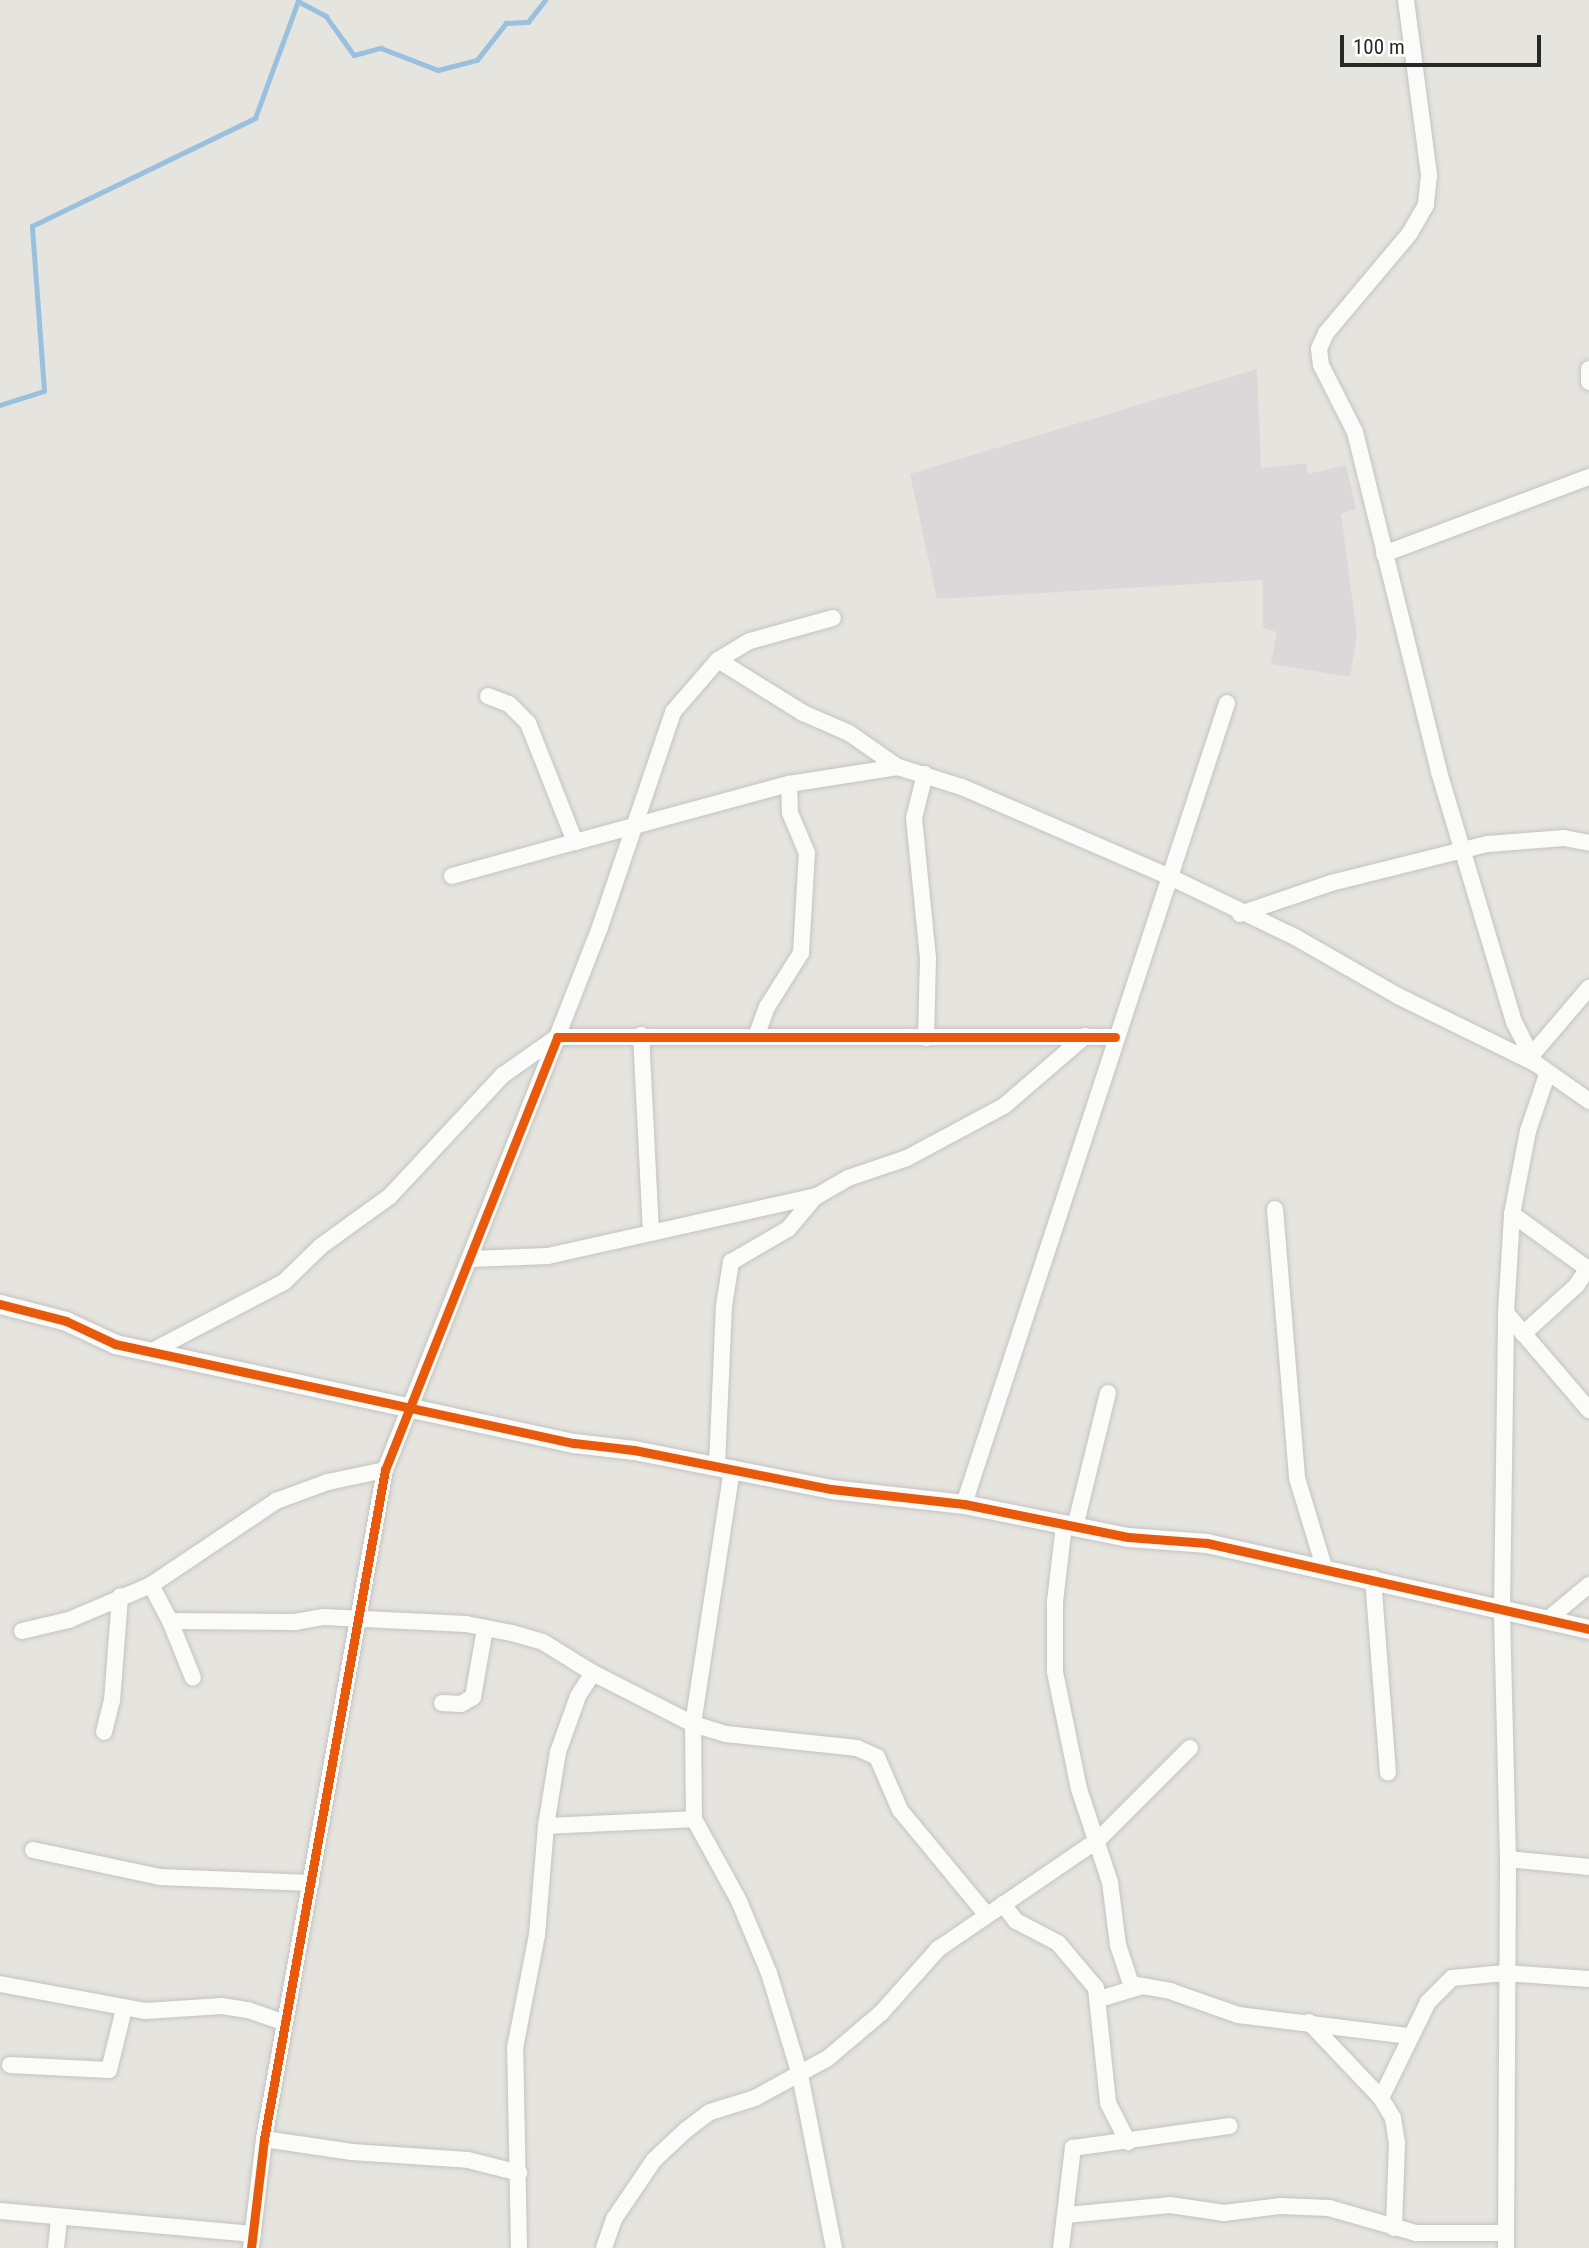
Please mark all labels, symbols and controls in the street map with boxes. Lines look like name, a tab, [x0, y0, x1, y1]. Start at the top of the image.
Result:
scale bar	[1344, 21, 1545, 65]
text: 100 m	[1353, 35, 1405, 59]

